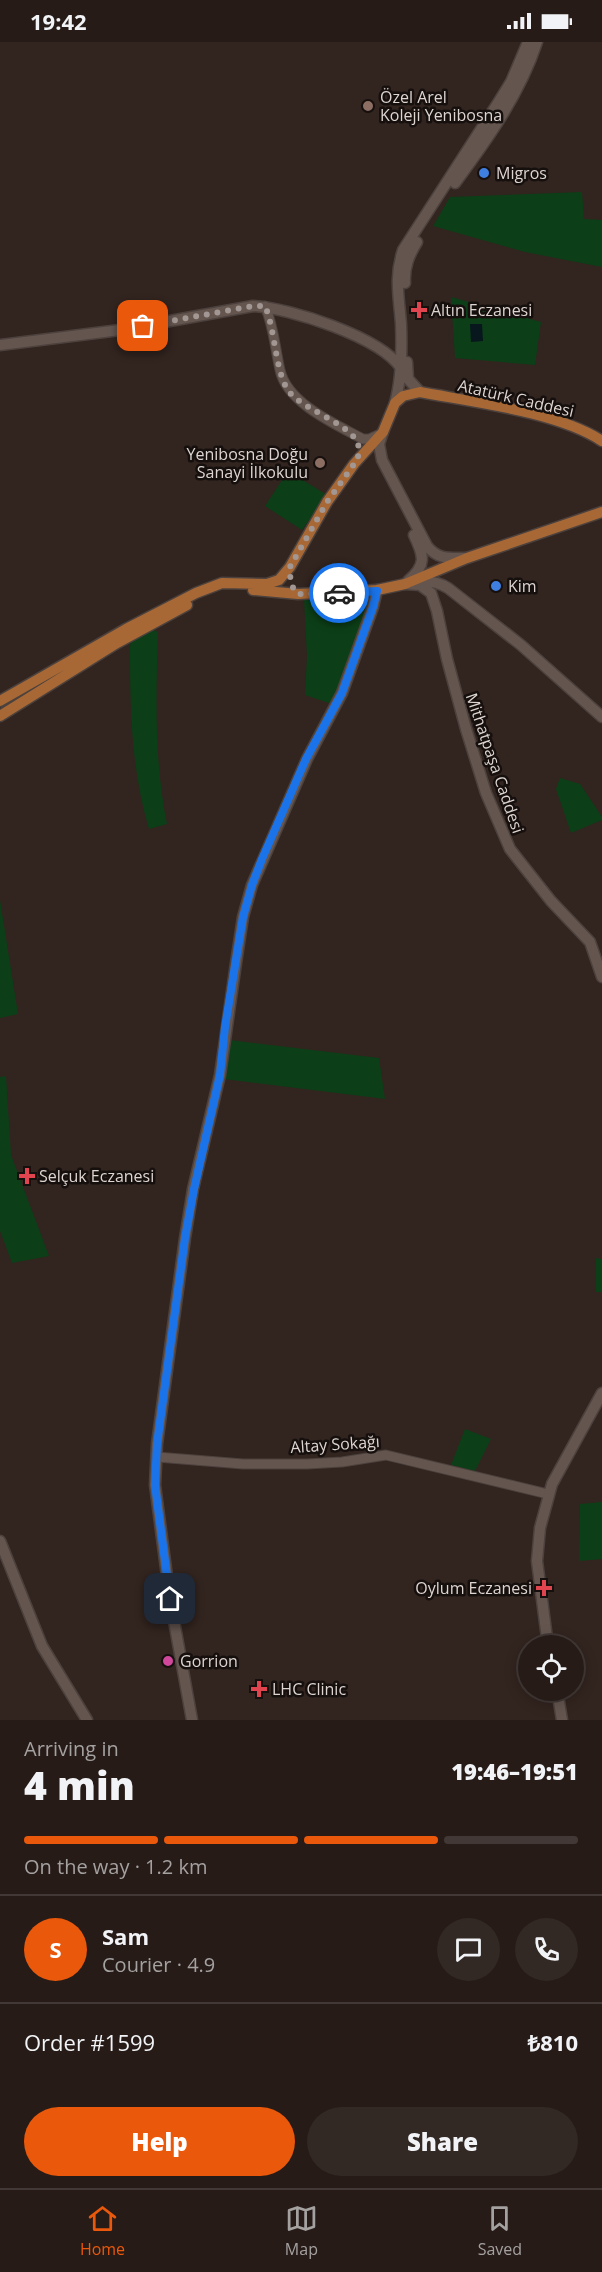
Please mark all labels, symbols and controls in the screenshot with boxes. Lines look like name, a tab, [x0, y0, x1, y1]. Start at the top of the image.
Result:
text: 19:42	[30, 6, 87, 36]
place label: Özel Arel Koleji Yenibosna	[380, 86, 502, 126]
marker: Özel Arel Koleji Yenibosna	[361, 99, 375, 113]
place label: Migros	[496, 162, 547, 184]
marker: Migros	[477, 166, 491, 180]
place label: Altın Eczanesi	[431, 299, 532, 321]
pin	[117, 300, 168, 351]
marker: Altın Eczanesi	[412, 303, 426, 317]
icon: bag	[126, 309, 159, 342]
street label: Atatürk Caddesi	[456, 374, 576, 422]
place label: Yenibosna Doğu Sanayi İlkokulu	[187, 443, 308, 483]
marker: Yenibosna Doğu Sanayi İlkokulu	[313, 456, 327, 470]
courier	[309, 563, 369, 623]
place label: Kim	[508, 575, 537, 597]
icon: car	[323, 577, 356, 610]
marker: Kim	[489, 579, 503, 593]
street label: Mithatpaşa Caddesi	[461, 690, 529, 836]
place label: Selçuk Eczanesi	[39, 1165, 154, 1187]
marker: Selçuk Eczanesi	[20, 1169, 34, 1183]
street label: Altay Sokağı	[290, 1430, 380, 1458]
pin	[144, 1573, 195, 1624]
place label: Oylum Eczanesi	[415, 1577, 532, 1599]
marker: Oylum Eczanesi	[537, 1581, 551, 1595]
icon: home	[153, 1582, 186, 1615]
map controls	[518, 1635, 584, 1701]
button: locate	[518, 1635, 584, 1701]
place label: Gorrion	[180, 1650, 238, 1672]
marker: Gorrion	[161, 1654, 175, 1668]
place label: LHC Clinic	[272, 1678, 346, 1700]
marker: LHC Clinic	[250, 1680, 268, 1698]
text: Arriving in	[24, 1735, 119, 1762]
text: 19:46–19:51	[451, 1756, 578, 1786]
text: 4 min	[24, 1758, 135, 1811]
text: On the way · 1.2 km	[24, 1853, 207, 1880]
button: chat	[437, 1918, 500, 1981]
button: phone	[515, 1918, 578, 1981]
text: Sam	[102, 1921, 149, 1951]
text: S	[49, 1934, 62, 1964]
text: Courier · 4.9	[102, 1951, 215, 1978]
text: Order #1599	[24, 2027, 155, 2057]
text: ₺810	[528, 2027, 578, 2057]
button: Help	[24, 2107, 295, 2176]
button: Share	[307, 2107, 578, 2176]
tab: Home	[80, 2202, 125, 2260]
tab: Map	[285, 2202, 318, 2260]
tab: Saved	[478, 2202, 522, 2260]

